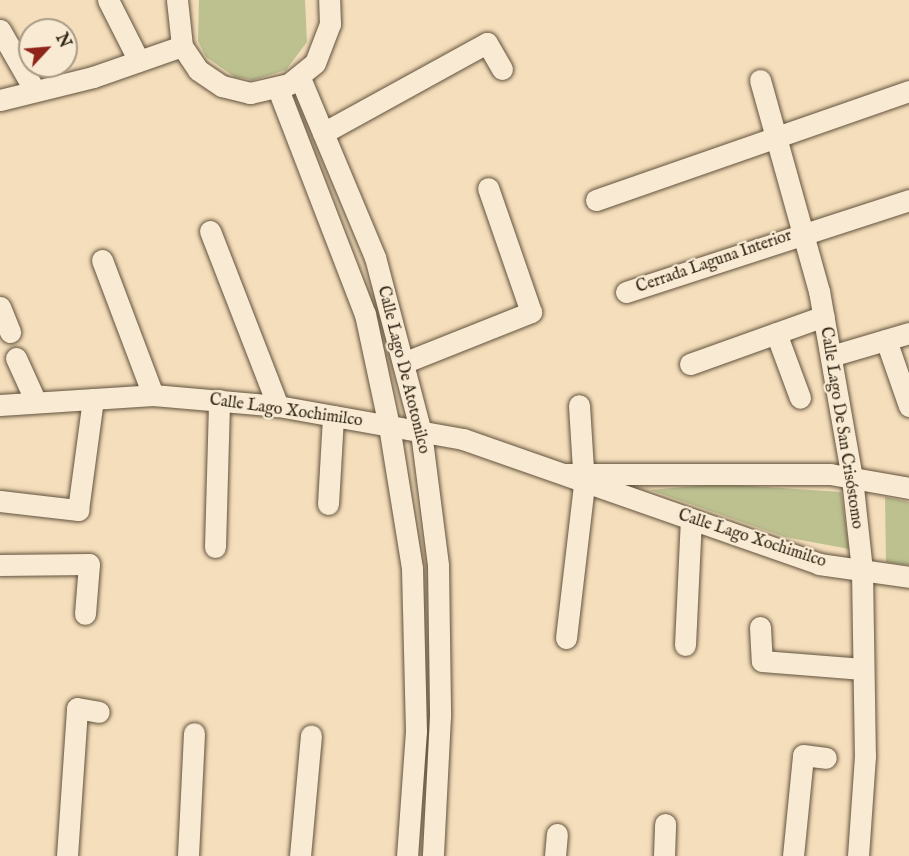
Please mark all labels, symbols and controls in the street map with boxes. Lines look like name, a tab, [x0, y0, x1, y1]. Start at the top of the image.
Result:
north arrow	[18, 18, 78, 78]
text: N	[50, 30, 74, 52]
street label: Cerrada Laguna Interior	[634, 226, 794, 298]
street label: Calle Lago De Atotonilco	[373, 284, 433, 456]
street label: Calle Lago De San Crisóstomo	[816, 326, 866, 530]
street label: Calle Lago Xochimilco	[208, 391, 364, 431]
street label: Calle Lago Xochimilco	[676, 506, 828, 572]

